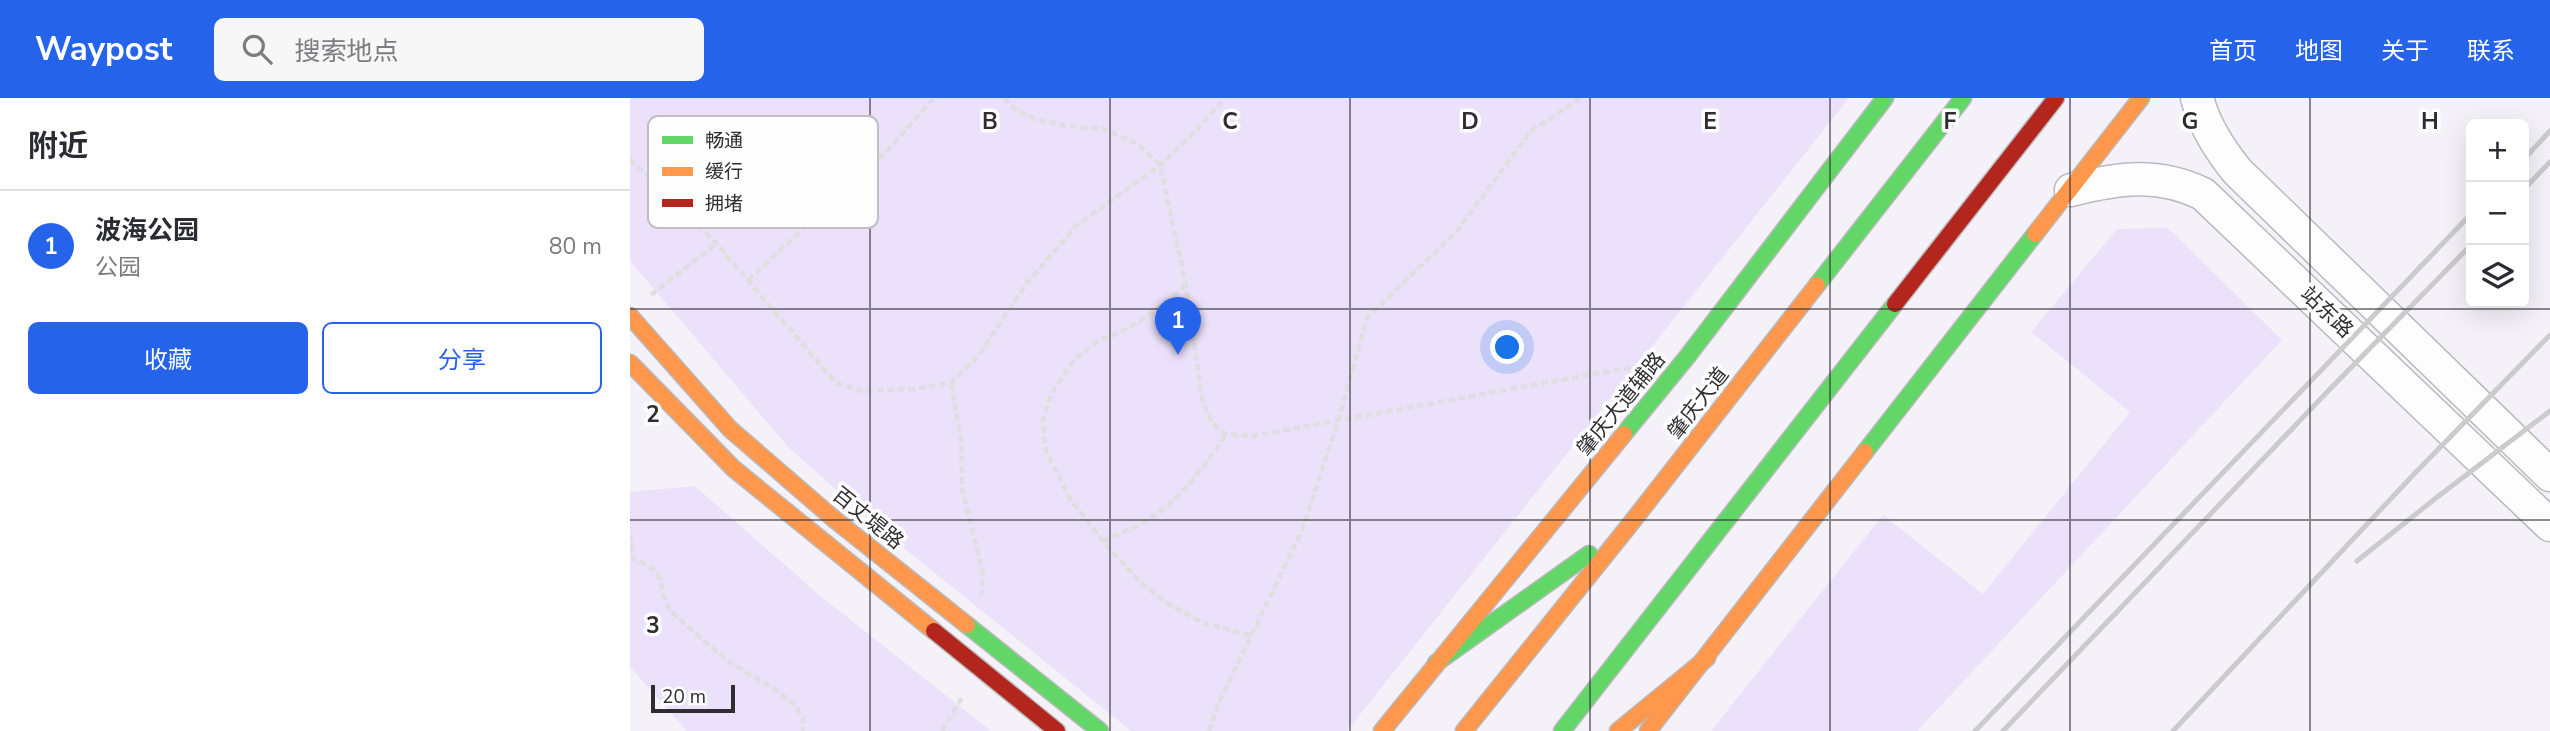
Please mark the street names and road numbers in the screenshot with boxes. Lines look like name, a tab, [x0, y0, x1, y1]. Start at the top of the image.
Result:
street label: 站东路	[2295, 280, 2359, 344]
street label: 肇庆大道辅路	[1570, 346, 1672, 462]
street label: 肇庆大道	[1661, 361, 1735, 445]
street label: 百丈堤路	[827, 481, 909, 555]

